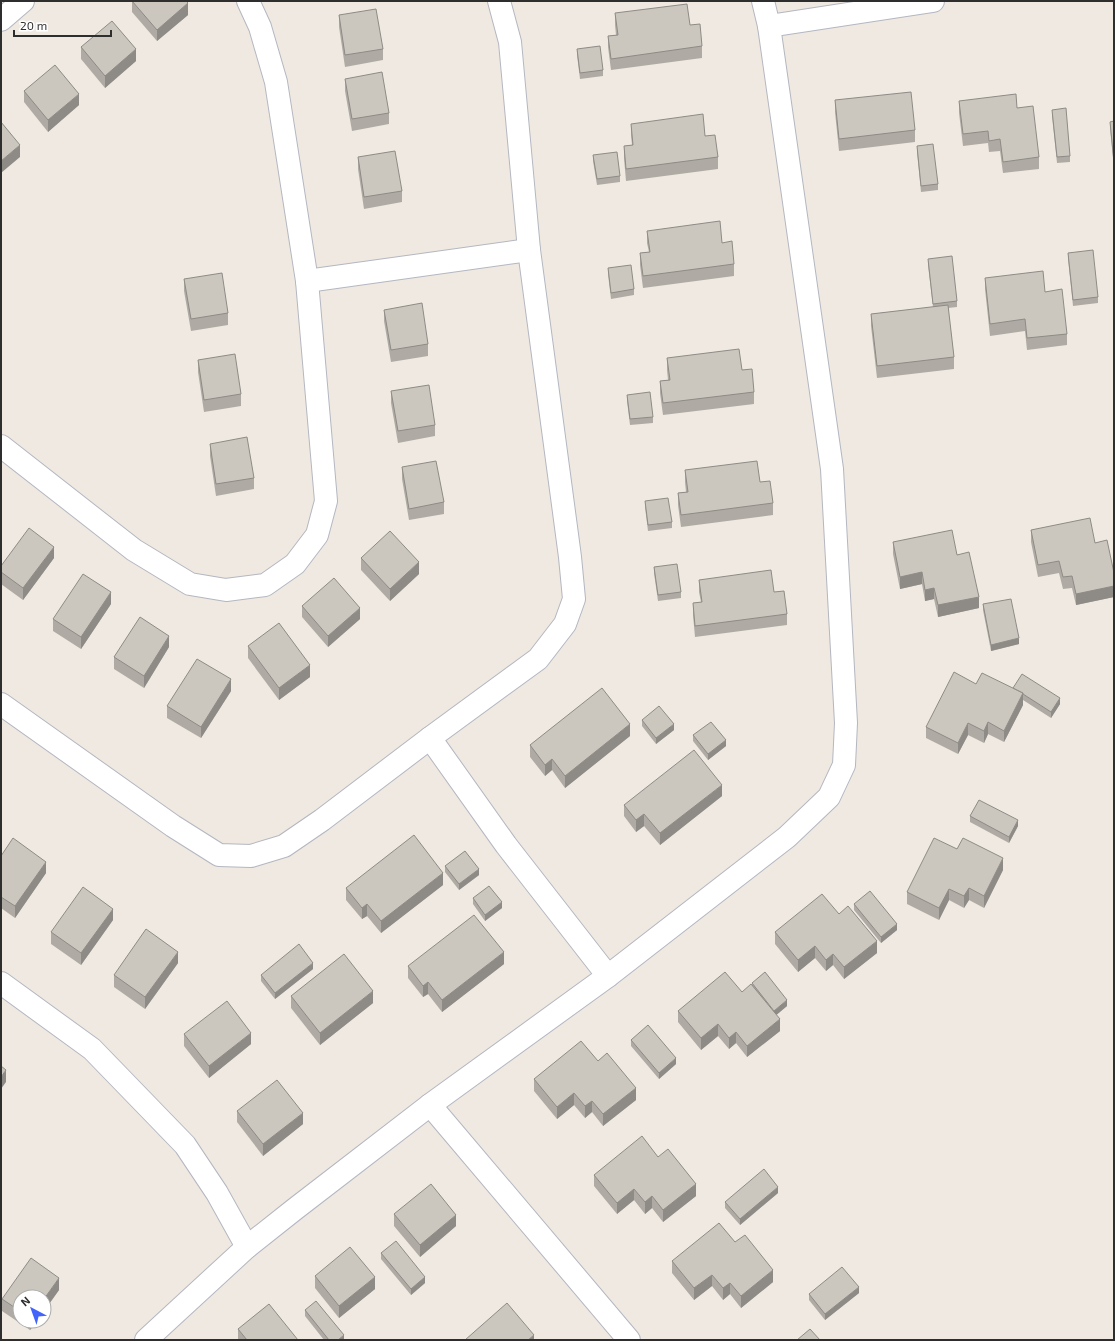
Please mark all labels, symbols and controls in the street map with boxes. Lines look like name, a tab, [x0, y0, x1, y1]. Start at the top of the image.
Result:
scale bar	[14, 12, 111, 38]
text: 20 m	[20, 18, 47, 32]
north arrow	[12, 1289, 52, 1329]
text: N	[18, 1294, 32, 1309]

